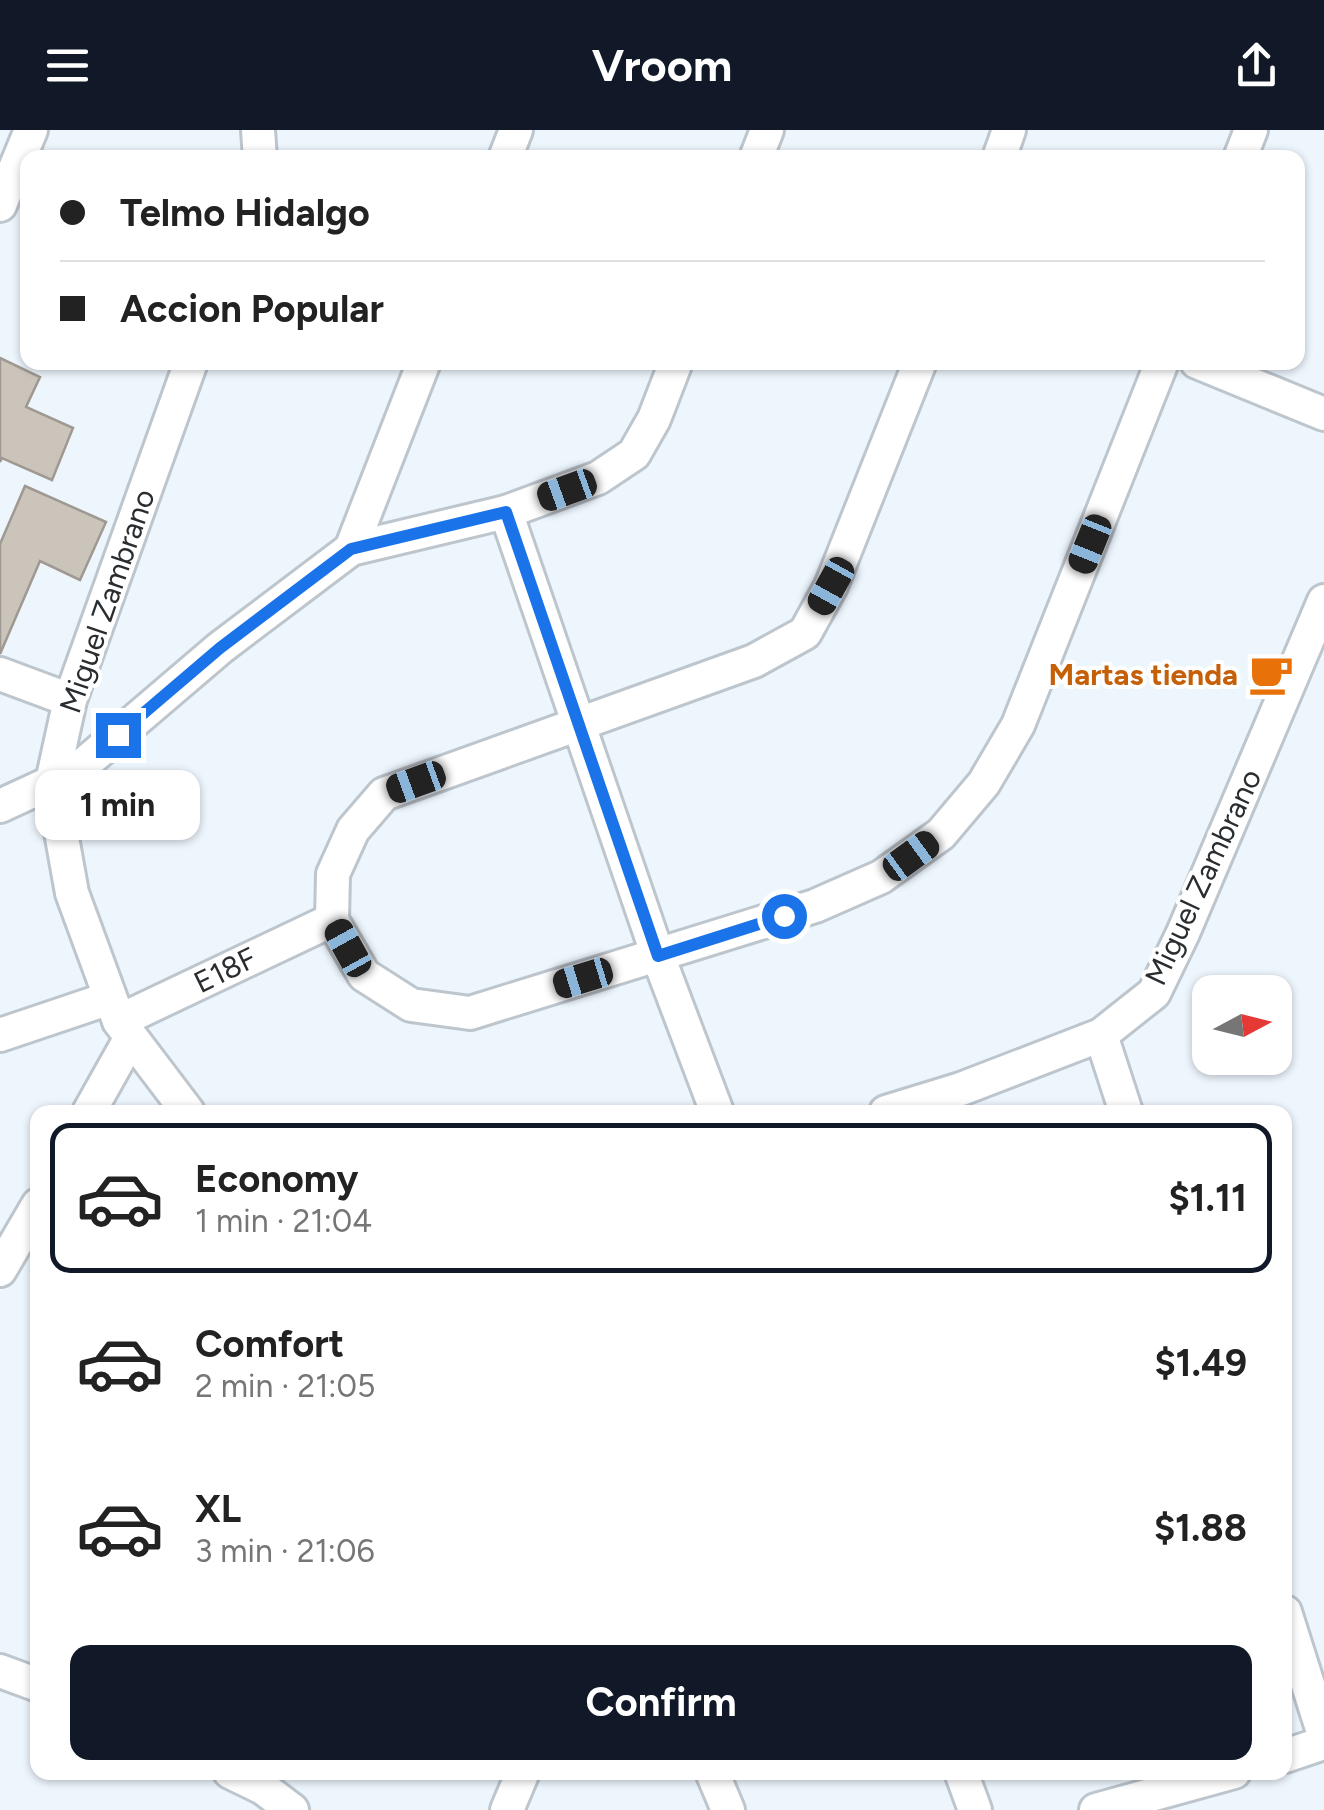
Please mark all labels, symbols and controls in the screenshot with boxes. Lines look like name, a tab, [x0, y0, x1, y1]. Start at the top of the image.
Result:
icon: menu	[40, 38, 95, 93]
text: Vroom	[592, 38, 732, 92]
icon: share	[1229, 38, 1284, 93]
text: Telmo Hidalgo	[120, 190, 370, 236]
text: Accion Popular	[120, 286, 384, 332]
car	[534, 466, 600, 514]
street label: Miguel Zambrano	[51, 484, 163, 718]
car	[1065, 511, 1115, 577]
car	[803, 552, 859, 620]
cafe icon: Martas tienda	[1247, 650, 1295, 698]
place label: Martas tienda	[1049, 656, 1238, 693]
route end	[96, 713, 141, 758]
car	[383, 758, 449, 806]
street label: Miguel Zambrano	[1137, 763, 1269, 991]
callout: 1 min	[36, 770, 200, 840]
text: 1 min	[80, 786, 155, 824]
car	[878, 826, 944, 886]
route start	[762, 894, 807, 939]
car	[320, 914, 376, 982]
street label: E18F	[188, 939, 262, 1001]
car	[550, 955, 616, 1001]
north arrow	[1192, 975, 1292, 1075]
map controls	[1192, 975, 1292, 1075]
icon: car	[75, 1153, 165, 1243]
text: Economy	[195, 1156, 358, 1202]
text: $1.11	[1168, 1175, 1247, 1221]
text: 1 min · 21:04	[195, 1202, 372, 1240]
icon: car	[75, 1318, 165, 1408]
text: Comfort	[195, 1321, 344, 1367]
text: $1.49	[1154, 1340, 1247, 1386]
text: 2 min · 21:05	[195, 1367, 375, 1405]
icon: car	[75, 1483, 165, 1573]
text: XL	[195, 1486, 241, 1532]
text: $1.88	[1154, 1505, 1247, 1551]
text: 3 min · 21:06	[195, 1532, 375, 1570]
button: Confirm	[70, 1645, 1252, 1760]

